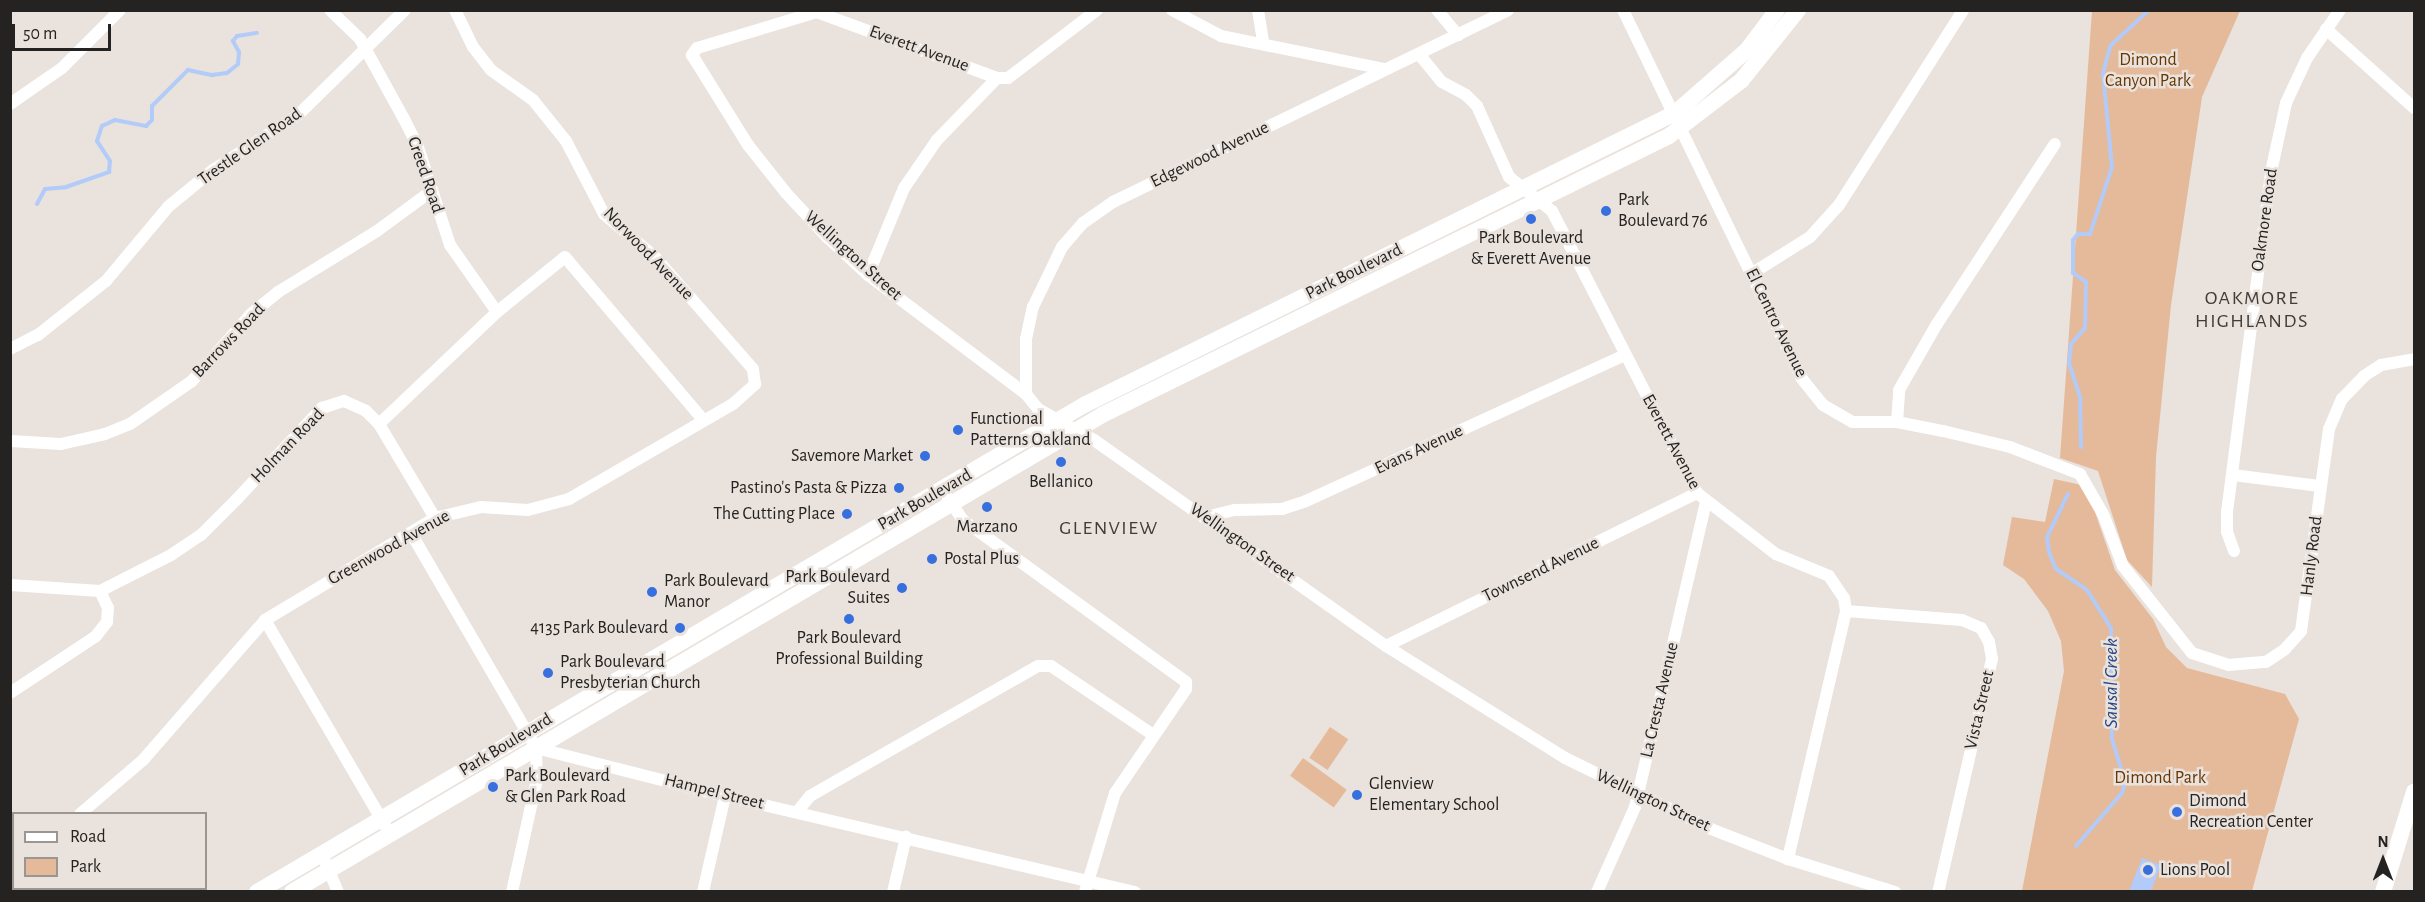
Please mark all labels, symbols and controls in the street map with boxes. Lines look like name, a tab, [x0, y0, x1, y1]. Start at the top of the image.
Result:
scale bar	[15, 12, 114, 50]
street label: Everett Avenue	[866, 21, 972, 77]
text: 50 m	[23, 25, 57, 43]
park label: Dimond Canyon Park	[2105, 50, 2191, 92]
street label: Trestle Glen Road	[194, 103, 306, 191]
street label: Edgewood Avenue	[1147, 117, 1273, 193]
street label: Creed Road	[402, 134, 448, 216]
street label: Oakmore Road	[2247, 167, 2283, 273]
place label: Park Boulevard 76	[1618, 190, 1708, 232]
street label: Norwood Avenue	[598, 203, 698, 305]
marker: Park Boulevard 76	[1599, 204, 1613, 218]
street label: Wellington Street	[800, 207, 906, 305]
marker: Park Boulevard & Everett Avenue	[1524, 212, 1538, 226]
place label: Park Boulevard & Everett Avenue	[1471, 228, 1591, 270]
street label: Park Boulevard	[1302, 239, 1406, 305]
street label: El Centro Avenue	[1740, 265, 1812, 381]
district label: OAKMORE HIGHLANDS	[2195, 286, 2309, 333]
street label: Barrows Road	[188, 299, 270, 383]
street label: Everett Avenue	[1637, 391, 1705, 493]
street label: Holman Road	[247, 404, 329, 488]
place label: Functional Patterns Oakland	[970, 409, 1091, 452]
street label: Evans Avenue	[1371, 420, 1467, 480]
marker: Functional Patterns Oakland	[951, 423, 965, 437]
place label: Savemore Market	[791, 445, 913, 467]
marker: Savemore Market	[918, 449, 932, 463]
marker: Bellanico	[1054, 455, 1068, 469]
street label: Park Boulevard	[874, 464, 976, 536]
place label: Bellanico	[1029, 471, 1093, 493]
place label: Pastino's Pasta & Pizza	[730, 477, 887, 499]
marker: Pastino's Pasta & Pizza	[892, 481, 906, 495]
street label: Wellington Street	[1185, 499, 1299, 587]
marker: Marzano	[980, 500, 994, 514]
place label: The Cutting Place	[713, 503, 835, 525]
street label: Greenwood Avenue	[324, 506, 454, 590]
marker: The Cutting Place	[840, 507, 854, 521]
street label: Hanly Road	[2296, 515, 2328, 597]
place label: Marzano	[956, 516, 1018, 538]
district label: GLENVIEW	[1059, 516, 1159, 540]
street label: Townsend Avenue	[1479, 533, 1603, 607]
place label: Postal Plus	[944, 548, 1019, 570]
marker: Postal Plus	[925, 552, 939, 566]
place label: Park Boulevard Suites	[785, 567, 890, 610]
place label: Park Boulevard Manor	[664, 571, 769, 614]
marker: Park Boulevard Suites	[895, 581, 909, 595]
marker: Park Boulevard Manor	[645, 585, 659, 599]
marker: Park Boulevard Professional Building	[842, 612, 856, 626]
place label: 4135 Park Boulevard	[530, 617, 668, 639]
marker: 4135 Park Boulevard	[673, 621, 687, 635]
place label: Park Boulevard Professional Building	[775, 628, 923, 670]
water label: Sausal Creek	[2099, 638, 2123, 728]
street label: La Cresta Avenue	[1636, 640, 1684, 760]
place label: Park Boulevard Presbyterian Church	[560, 652, 701, 694]
marker: Park Boulevard Presbyterian Church	[541, 666, 555, 680]
street label: Vista Street	[1960, 668, 2000, 752]
street label: Park Boulevard	[455, 709, 557, 781]
street label: Wellington Street	[1592, 765, 1714, 837]
place label: Park Boulevard & Glen Park Road	[505, 766, 626, 808]
park label: Dimond Park	[2114, 767, 2206, 789]
street label: Hampel Street	[662, 769, 766, 815]
place label: Glenview Elementary School	[1369, 774, 1499, 816]
marker: Park Boulevard & Glen Park Road	[486, 780, 500, 794]
marker: Glenview Elementary School	[1350, 788, 1364, 802]
place label: Dimond Recreation Center	[2189, 791, 2313, 834]
marker: Dimond Recreation Center	[2170, 805, 2184, 819]
legend	[12, 812, 207, 890]
text: Road	[70, 828, 106, 846]
north arrow	[2353, 830, 2413, 890]
text: N	[2377, 834, 2389, 850]
text: Park	[70, 858, 101, 876]
place label: Lions Pool	[2160, 859, 2230, 881]
marker: Lions Pool	[2141, 863, 2155, 877]

